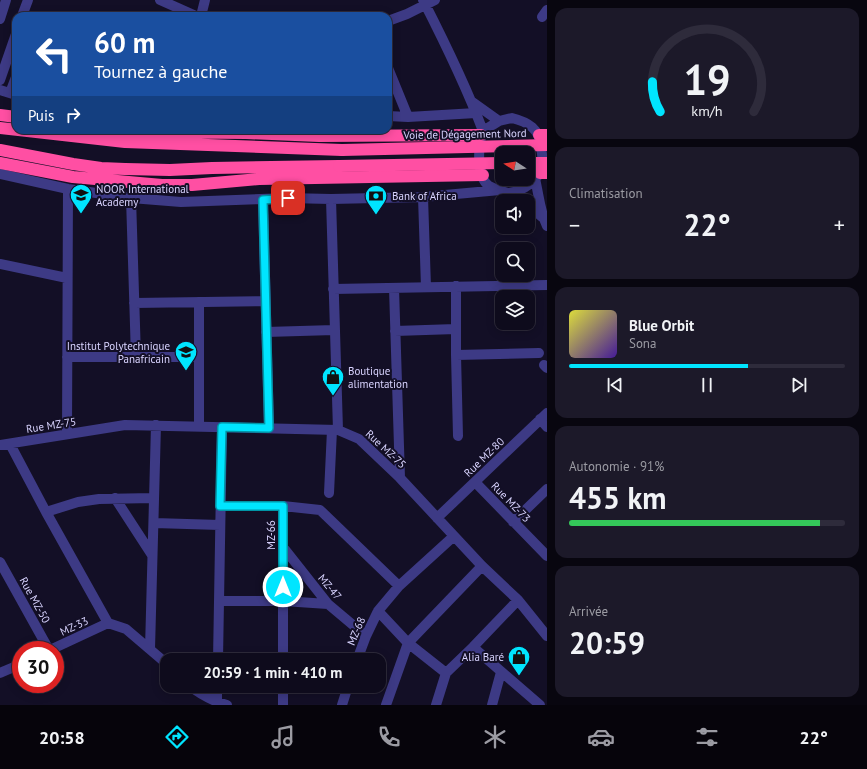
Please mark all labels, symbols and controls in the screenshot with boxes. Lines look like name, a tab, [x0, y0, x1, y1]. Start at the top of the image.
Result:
text: 60 m	[94, 24, 155, 61]
icon: left	[28, 28, 80, 80]
text: 19	[683, 53, 731, 106]
text: Tournez à gauche	[94, 60, 227, 83]
text: km/h	[691, 100, 723, 119]
icon: right	[62, 104, 84, 126]
text: Puis	[28, 106, 54, 125]
street label: Voie de Dégagement Nord	[402, 126, 527, 142]
north arrow	[495, 146, 535, 186]
map controls	[495, 146, 535, 330]
pin	[271, 181, 305, 215]
school or university icon: NOOR International Academy	[68, 182, 94, 215]
place label: NOOR International Academy	[96, 182, 190, 209]
bank icon: Bank of Africa	[363, 183, 389, 216]
text: Climatisation	[569, 185, 643, 202]
icon: arrive	[277, 187, 299, 209]
place label: Bank of Africa	[392, 189, 457, 203]
button: sound	[495, 194, 535, 234]
text: 22°	[683, 205, 731, 244]
text: −	[569, 211, 580, 239]
text: +	[834, 211, 845, 239]
button: search	[495, 242, 535, 282]
button: layers	[495, 290, 535, 330]
text: Blue Orbit	[629, 316, 694, 335]
text: Sona	[629, 335, 656, 352]
place label: Institut Polytechnique Panafricain	[67, 339, 170, 366]
school or university icon: Institut Polytechnique Panafricain	[173, 339, 199, 372]
shop icon: Boutique alimentation	[320, 364, 346, 397]
place label: Boutique alimentation	[348, 364, 408, 391]
icon: previous	[604, 374, 626, 396]
icon: pause	[696, 374, 718, 396]
icon: next	[788, 374, 810, 396]
street label: Rue MZ-75	[25, 414, 77, 436]
street label: Rue MZ-75	[363, 427, 409, 471]
street label: Rue MZ-80	[461, 434, 507, 480]
text: Autonomie · 91%	[569, 458, 664, 475]
text: 455 km	[569, 478, 667, 517]
street label: Rue MZ-73	[488, 479, 534, 525]
street label: MZ-66	[264, 520, 278, 550]
position arrow	[262, 566, 304, 608]
street label: MZ-47	[315, 571, 345, 603]
street label: Rue MZ-50	[17, 575, 53, 625]
text: Arrivée	[569, 603, 608, 620]
street label: MZ-33	[58, 613, 90, 639]
street label: MZ-68	[344, 615, 368, 647]
text: 20:59	[569, 623, 645, 662]
speed limit sign: 30	[12, 641, 64, 693]
shop icon: Alia Baré	[506, 644, 532, 677]
place label: Alia Baré	[462, 650, 504, 664]
text: 20:59 · 1 min · 410 m	[204, 663, 342, 682]
icon: directions	[163, 723, 191, 751]
icon: music	[269, 723, 297, 751]
icon: phone	[375, 723, 403, 751]
icon: climate	[481, 723, 509, 751]
icon: car	[587, 723, 615, 751]
icon: filters	[693, 723, 721, 751]
text: 20:58	[39, 726, 85, 749]
text: 22°	[800, 726, 828, 749]

